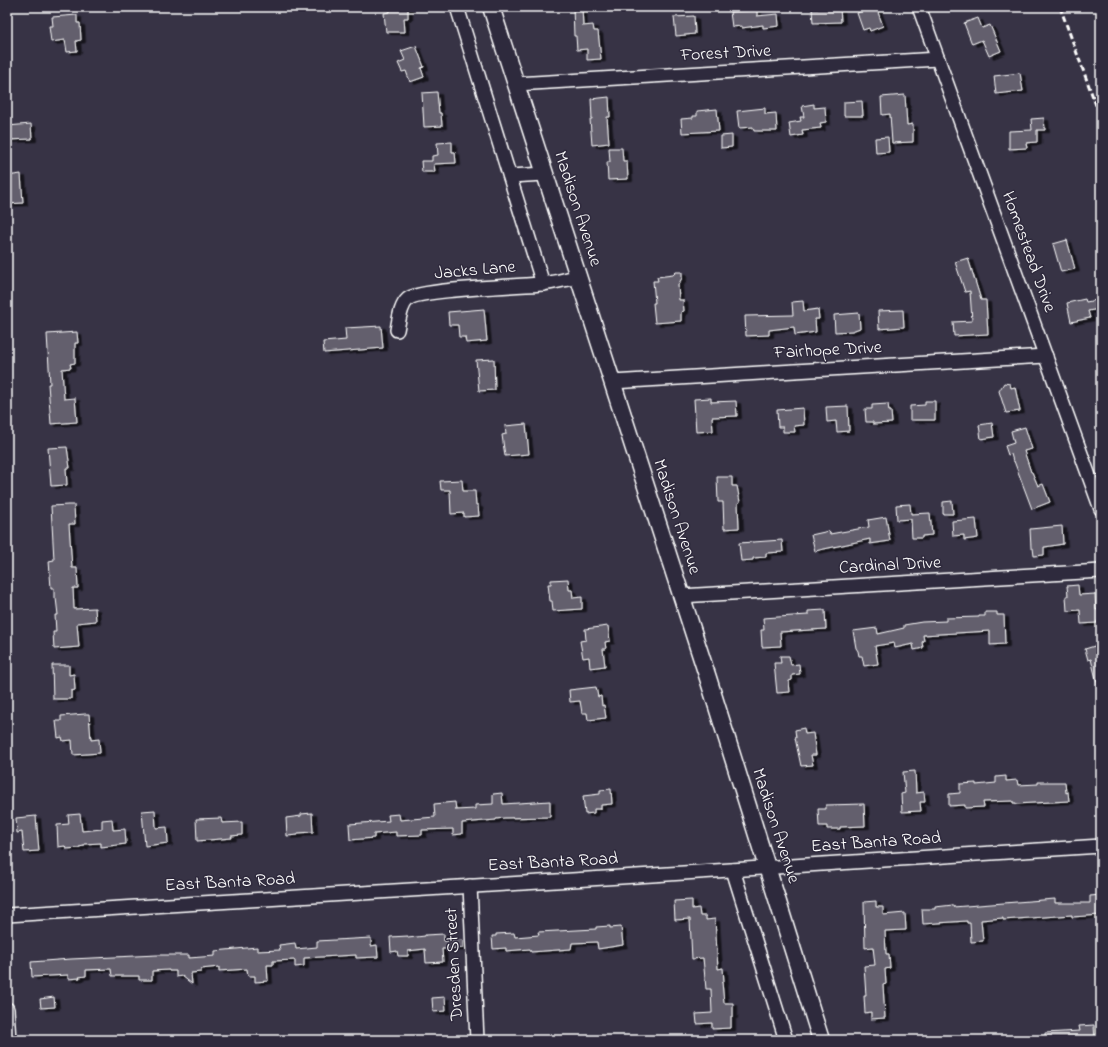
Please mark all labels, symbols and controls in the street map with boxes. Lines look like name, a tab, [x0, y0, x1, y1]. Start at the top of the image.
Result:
street label: Forest Drive	[679, 39, 773, 69]
street label: Madison Avenue	[546, 148, 608, 271]
street label: Homestead Drive	[994, 188, 1062, 317]
street label: Jacks Lane	[433, 254, 518, 287]
street label: Fairhope Drive	[772, 335, 884, 367]
street label: Madison Avenue	[645, 456, 707, 579]
street label: Cardinal Drive	[838, 550, 943, 582]
street label: Madison Avenue	[744, 765, 806, 888]
street label: East Banta Road	[810, 825, 942, 861]
street label: East Banta Road	[487, 847, 619, 879]
street label: East Banta Road	[164, 867, 296, 899]
street label: Dresden Street	[439, 907, 471, 1022]

